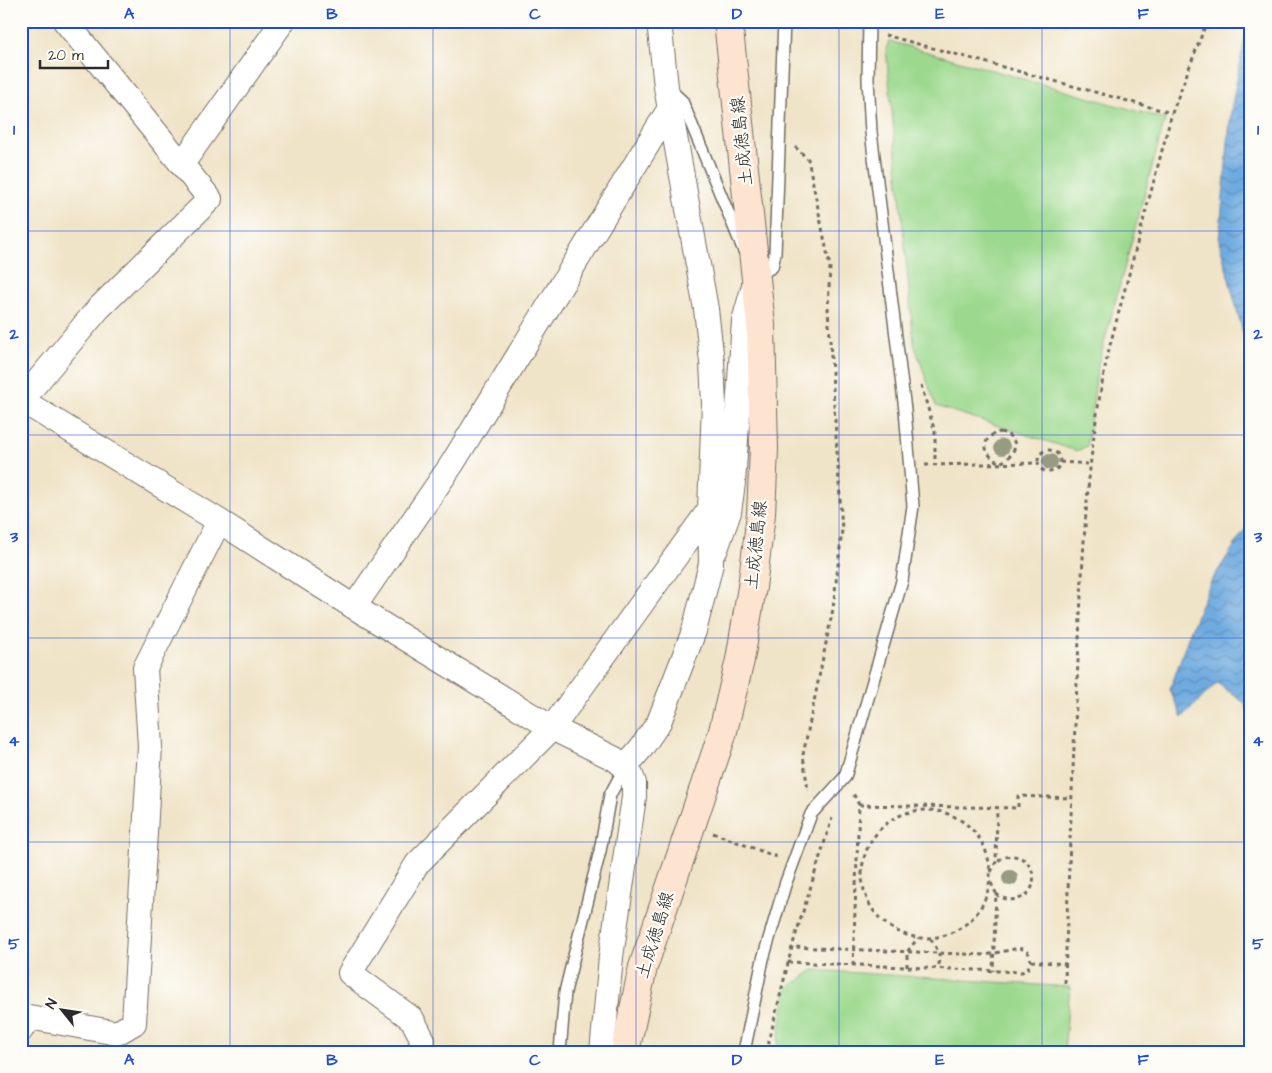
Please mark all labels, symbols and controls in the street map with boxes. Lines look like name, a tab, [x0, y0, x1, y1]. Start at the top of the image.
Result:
text: A	[124, 3, 135, 25]
text: B	[326, 3, 338, 25]
text: C	[529, 3, 541, 25]
text: D	[732, 3, 743, 25]
text: E	[935, 3, 945, 25]
text: F	[1137, 3, 1149, 25]
scale bar	[40, 38, 108, 70]
text: 20 m	[48, 45, 84, 66]
street label: 土成徳島線	[725, 95, 759, 187]
text: 1	[13, 119, 16, 141]
text: 1	[1257, 119, 1260, 141]
text: 2	[8, 323, 19, 345]
text: 2	[1252, 323, 1263, 345]
street label: 土成徳島線	[739, 499, 773, 591]
text: 3	[9, 526, 19, 548]
text: 3	[1253, 526, 1263, 548]
text: 4	[9, 730, 20, 752]
text: 4	[1253, 730, 1264, 752]
street label: 土成徳島線	[630, 888, 680, 982]
text: 5	[8, 933, 20, 955]
text: 5	[1252, 933, 1264, 955]
north arrow	[38, 986, 88, 1036]
text: N	[41, 995, 63, 1013]
text: A	[124, 1049, 135, 1071]
text: B	[326, 1049, 338, 1071]
text: C	[529, 1049, 541, 1071]
text: D	[732, 1049, 743, 1071]
text: E	[935, 1049, 945, 1071]
text: F	[1137, 1049, 1149, 1071]

